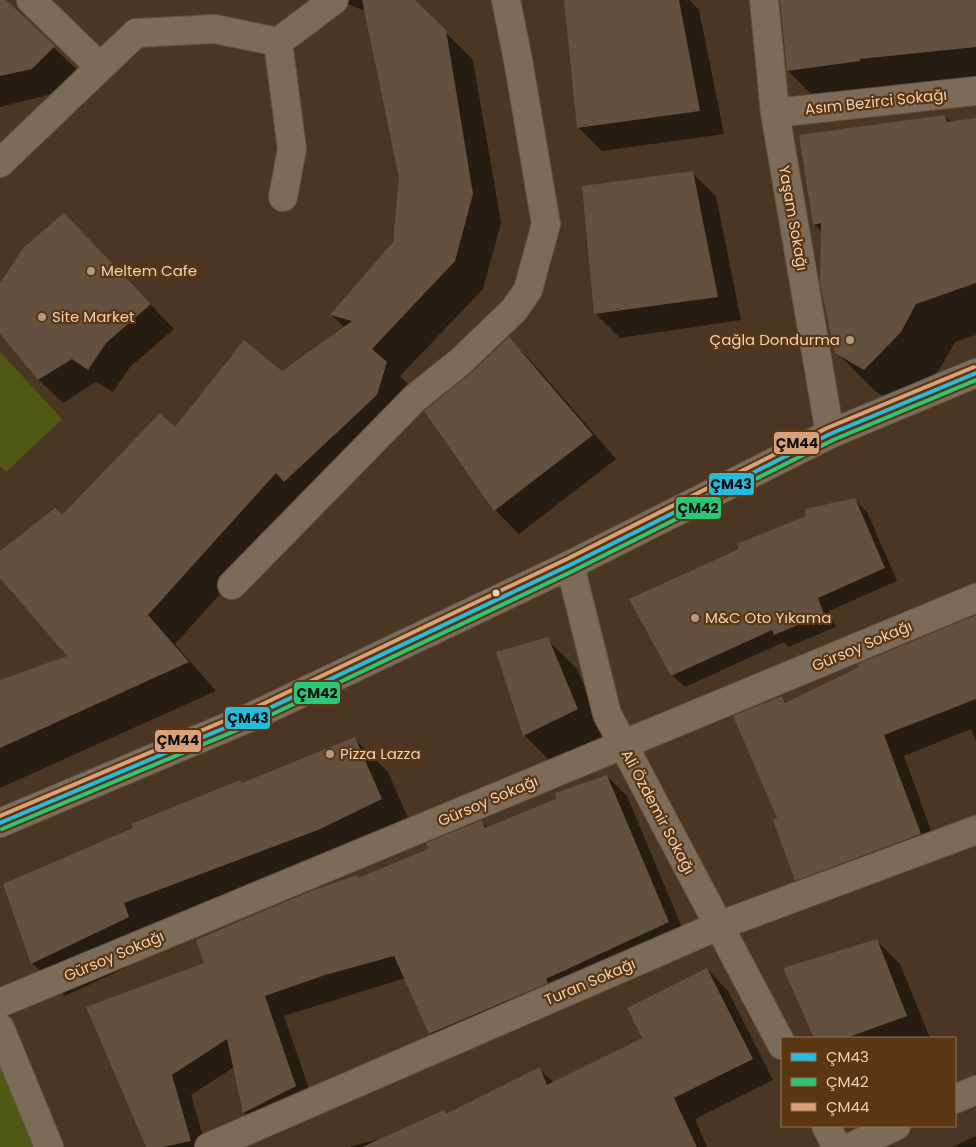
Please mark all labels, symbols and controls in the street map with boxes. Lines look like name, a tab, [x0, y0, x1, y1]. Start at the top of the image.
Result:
street label: Asım Bezirci Sokağı	[804, 84, 948, 119]
street label: Yaşam Sokağı	[774, 164, 813, 272]
place label: Meltem Cafe	[101, 260, 197, 281]
marker: Meltem Cafe	[85, 265, 97, 277]
place label: Site Market	[52, 306, 134, 327]
marker: Site Market	[36, 311, 48, 323]
place label: Çağla Dondurma	[710, 329, 840, 350]
marker: Çağla Dondurma	[844, 334, 856, 346]
line badge: ÇM44	[773, 431, 820, 455]
text: ÇM44	[776, 433, 818, 453]
line badge: ÇM43	[708, 472, 755, 496]
text: ÇM43	[710, 474, 752, 494]
line badge: ÇM42	[675, 496, 722, 520]
text: ÇM42	[678, 498, 719, 518]
unlabelled marker	[491, 588, 501, 598]
place label: M&C Oto Yıkama	[705, 607, 831, 628]
marker: M&C Oto Yıkama	[689, 612, 701, 624]
street label: Gürsoy Sokağı	[809, 615, 915, 676]
line badge: ÇM42	[293, 681, 341, 705]
text: ÇM42	[297, 683, 338, 703]
line badge: ÇM43	[224, 706, 271, 730]
text: ÇM43	[227, 708, 269, 728]
line badge: ÇM44	[154, 729, 202, 753]
text: ÇM44	[157, 730, 199, 750]
place label: Pizza Lazza	[340, 743, 421, 764]
street label: Ali Özdemir Sokağı	[617, 746, 700, 878]
marker: Pizza Lazza	[324, 748, 336, 760]
street label: Gürsoy Sokağı	[435, 770, 541, 831]
street label: Gürsoy Sokağı	[61, 925, 167, 986]
street label: Turan Sokağı	[541, 953, 639, 1010]
legend	[781, 1037, 956, 1127]
text: ÇM43	[826, 1046, 869, 1067]
text: ÇM42	[826, 1071, 869, 1092]
text: ÇM44	[826, 1096, 869, 1117]

